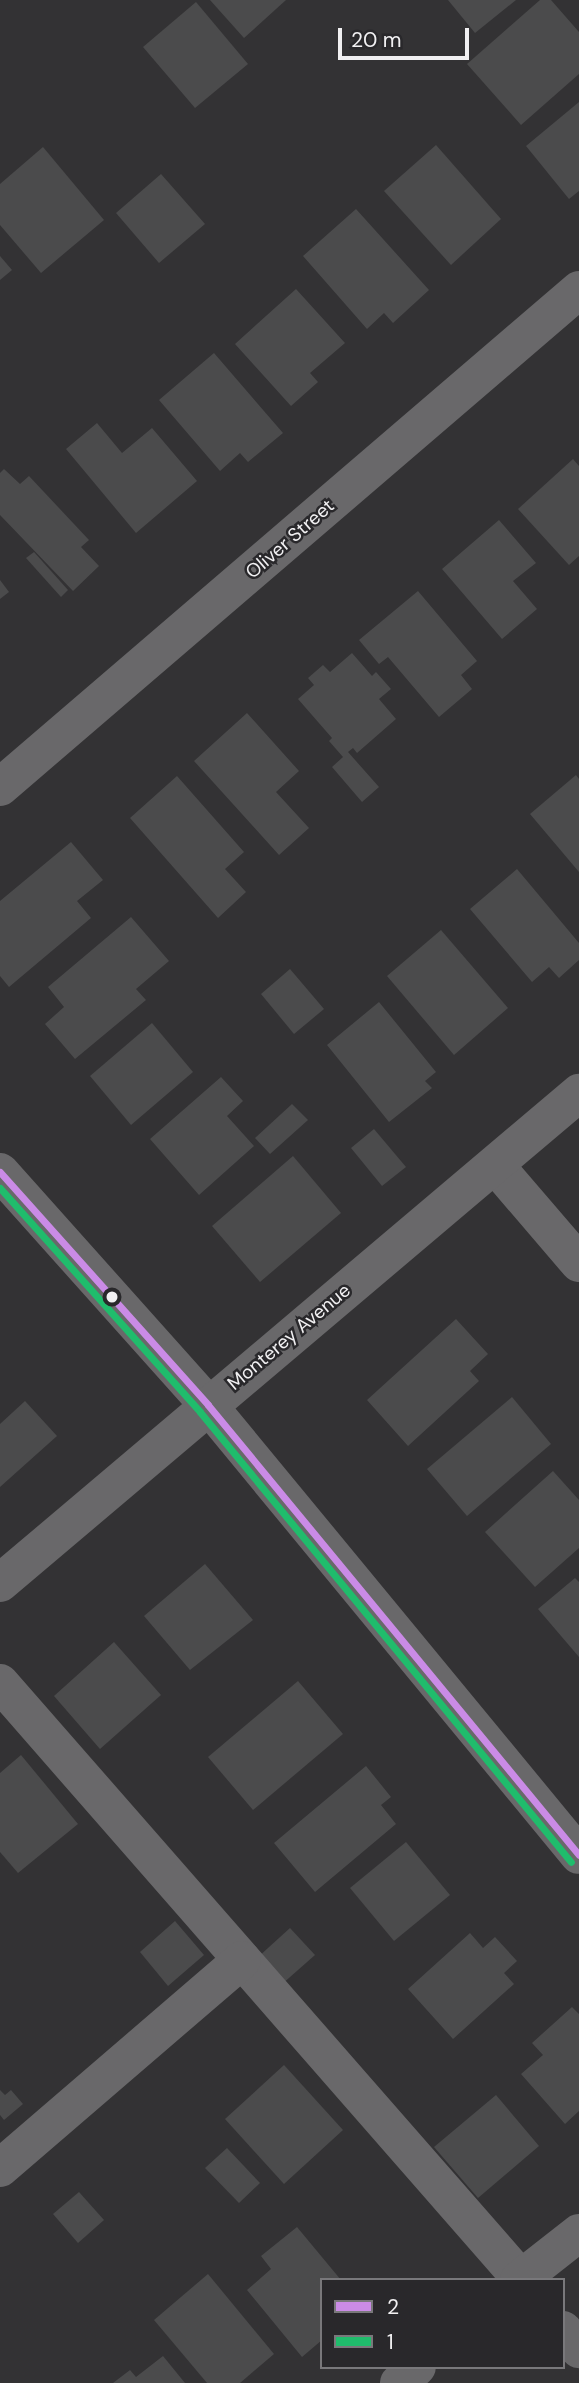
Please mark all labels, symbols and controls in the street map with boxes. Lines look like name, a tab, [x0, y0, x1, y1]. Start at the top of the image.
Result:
scale bar	[341, 14, 472, 58]
text: 20 m	[351, 26, 402, 54]
street label: Oliver Street	[241, 494, 339, 584]
street label: Monterey Avenue	[223, 1279, 355, 1395]
unlabelled marker	[105, 1290, 119, 1304]
legend	[320, 2278, 565, 2369]
text: 2	[387, 2293, 399, 2321]
text: 1	[387, 2328, 394, 2356]

